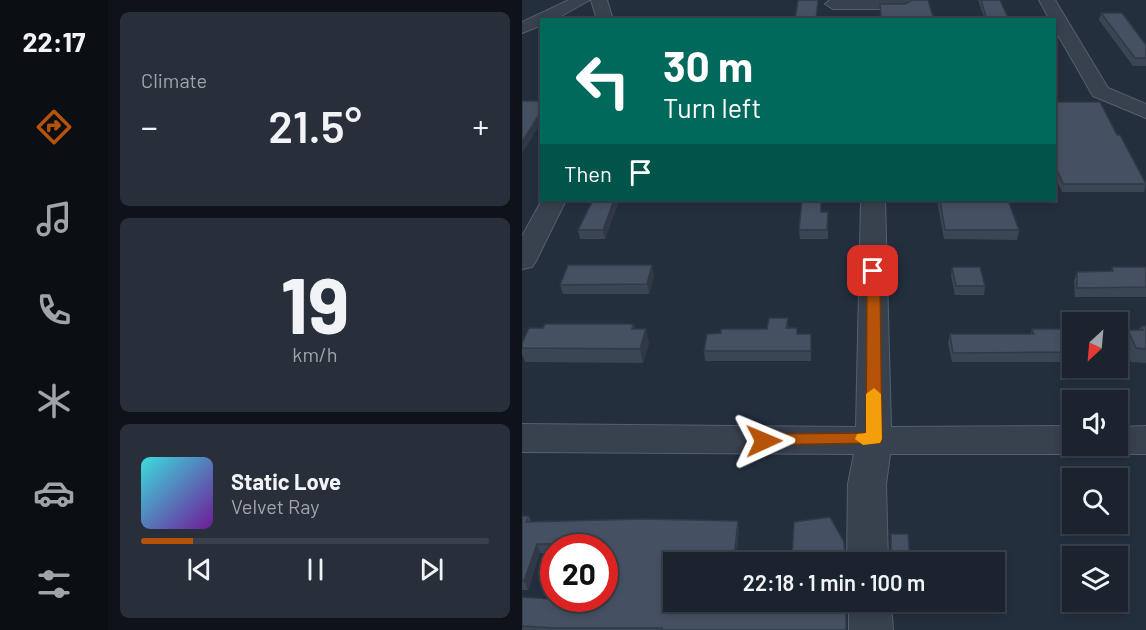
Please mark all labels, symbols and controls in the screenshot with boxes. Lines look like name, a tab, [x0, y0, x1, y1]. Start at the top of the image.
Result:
text: 22:17	[22, 25, 86, 57]
text: 30 m	[663, 40, 753, 90]
icon: left	[564, 42, 642, 120]
text: Climate	[141, 68, 207, 92]
text: Turn left	[663, 91, 761, 123]
text: 21.5°	[268, 98, 362, 152]
icon: directions	[33, 106, 75, 148]
text: −	[141, 106, 158, 146]
text: +	[472, 106, 489, 146]
icon: arrive	[624, 156, 657, 189]
text: Then	[564, 160, 612, 186]
icon: music	[33, 198, 75, 240]
pin	[847, 245, 898, 296]
icon: arrive	[856, 254, 889, 287]
text: 19	[280, 256, 350, 350]
icon: phone	[33, 289, 75, 331]
north arrow	[1062, 312, 1128, 378]
map controls	[1062, 312, 1128, 612]
text: km/h	[292, 342, 338, 366]
icon: climate	[33, 380, 75, 422]
button: sound	[1062, 390, 1128, 456]
position arrow	[732, 409, 796, 473]
text: Static Love	[231, 468, 341, 494]
button: search	[1062, 468, 1128, 534]
icon: car	[33, 472, 75, 514]
text: Velvet Ray	[231, 494, 320, 518]
speed limit sign: 20	[540, 534, 618, 612]
button: layers	[1062, 546, 1128, 612]
icon: previous	[183, 553, 216, 586]
icon: pause	[299, 553, 332, 586]
icon: next	[415, 553, 448, 586]
icon: filters	[33, 563, 75, 605]
text: 22:18 · 1 min · 100 m	[743, 569, 925, 595]

